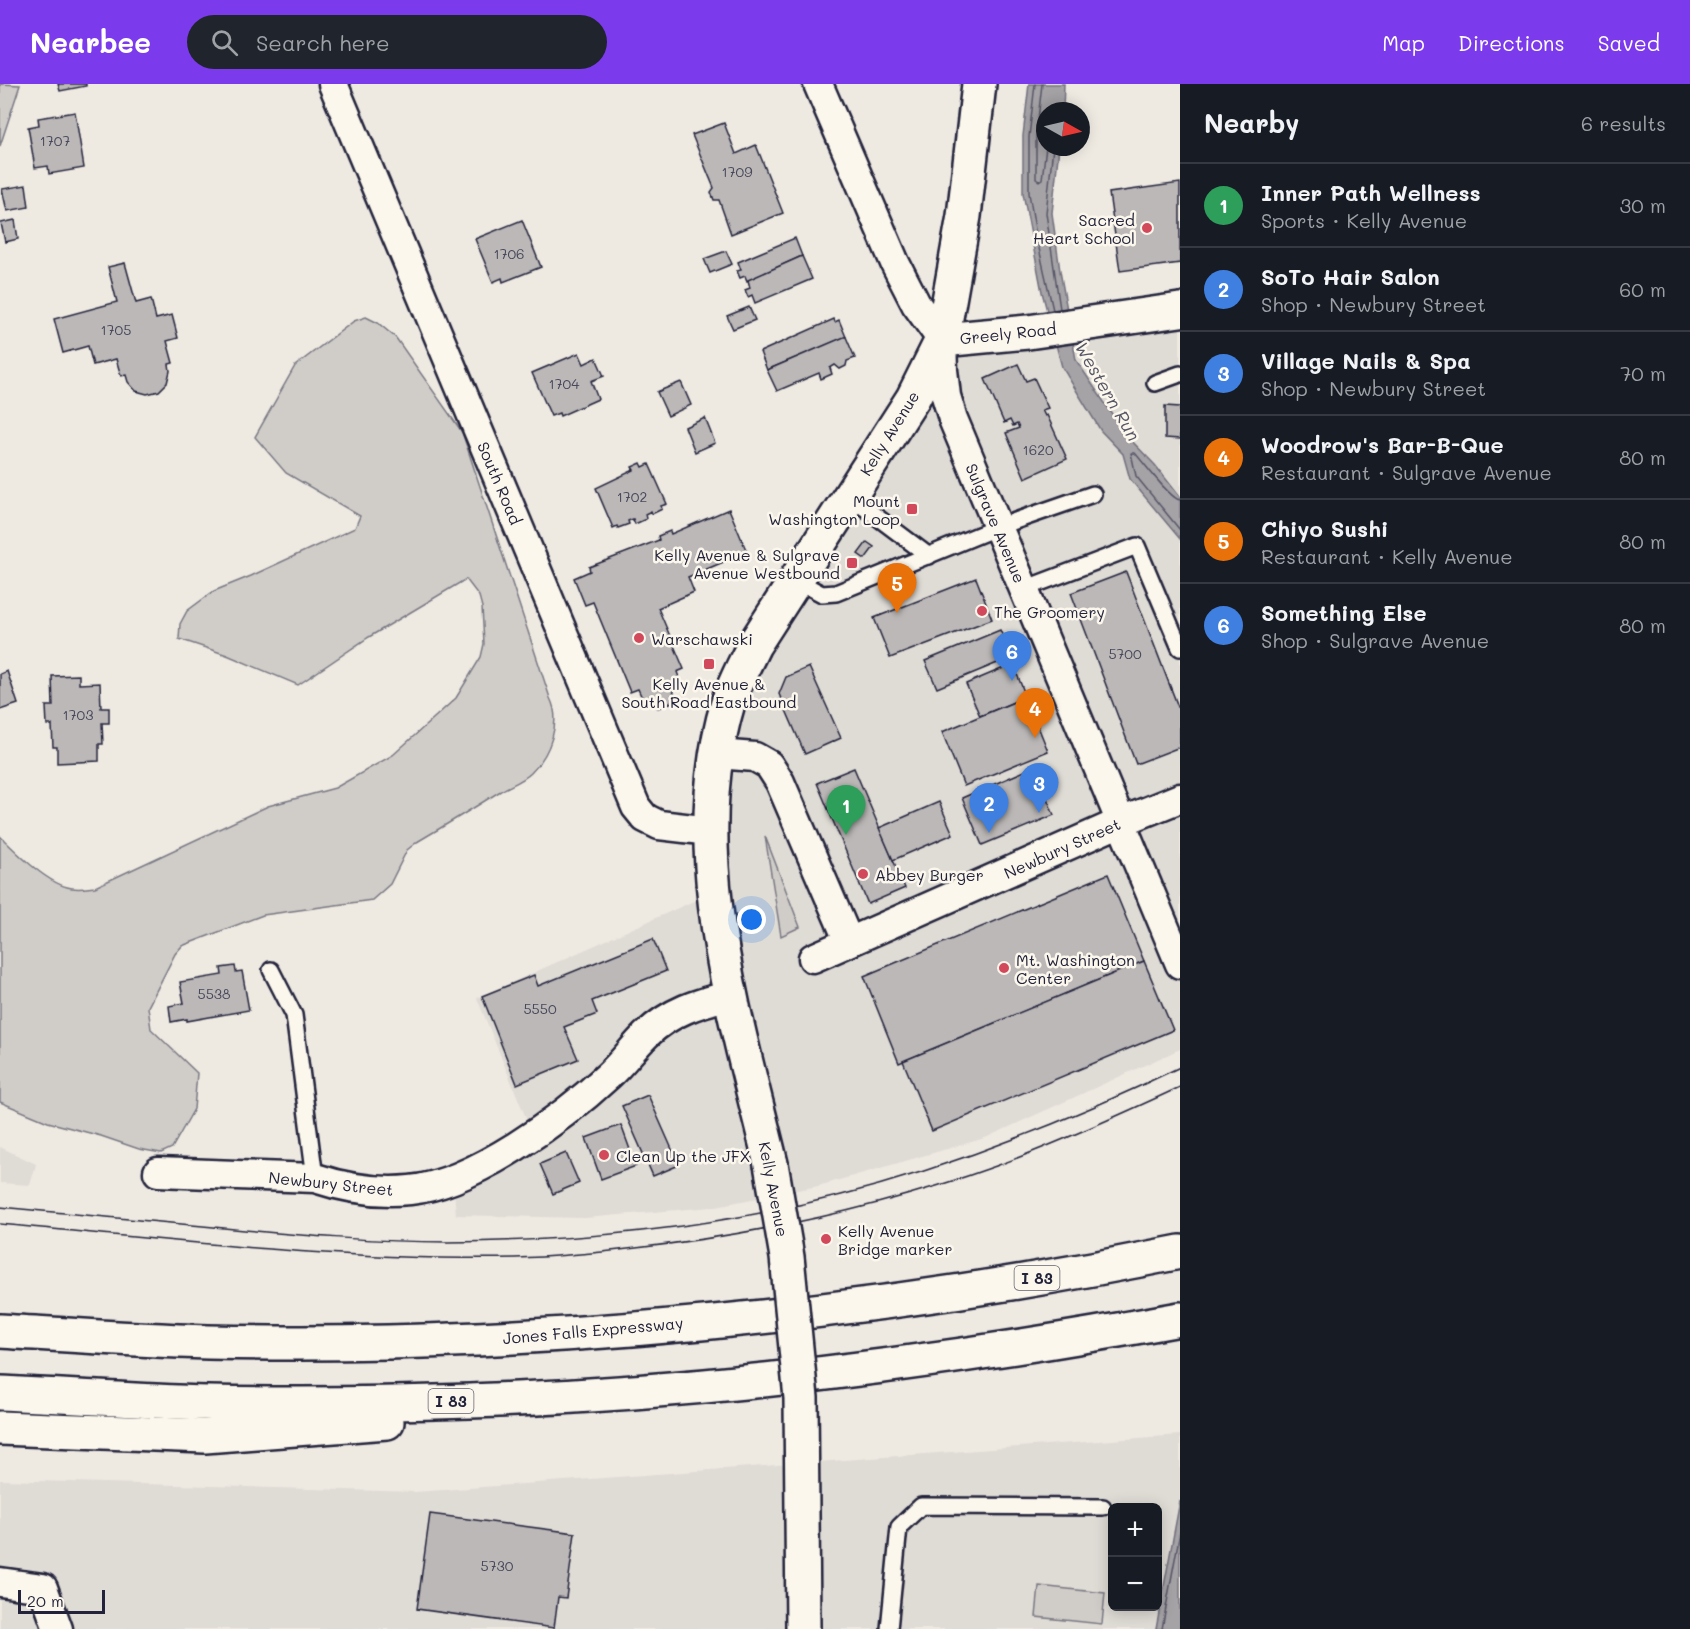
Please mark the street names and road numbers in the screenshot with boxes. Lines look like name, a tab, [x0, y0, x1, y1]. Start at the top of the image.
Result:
street label: Greely Road	[959, 317, 1057, 349]
street label: Kelly Avenue	[855, 387, 923, 479]
street label: South Road	[473, 438, 527, 528]
street label: Sulgrave Avenue	[961, 460, 1031, 586]
street label: Newbury Street	[1000, 813, 1124, 883]
street label: Kelly Avenue	[754, 1140, 794, 1238]
street label: Newbury Street	[267, 1166, 395, 1200]
road number: I 83	[1014, 1266, 1060, 1290]
street label: Jones Falls Expressway	[502, 1312, 684, 1348]
road number: I 83	[428, 1389, 474, 1413]

